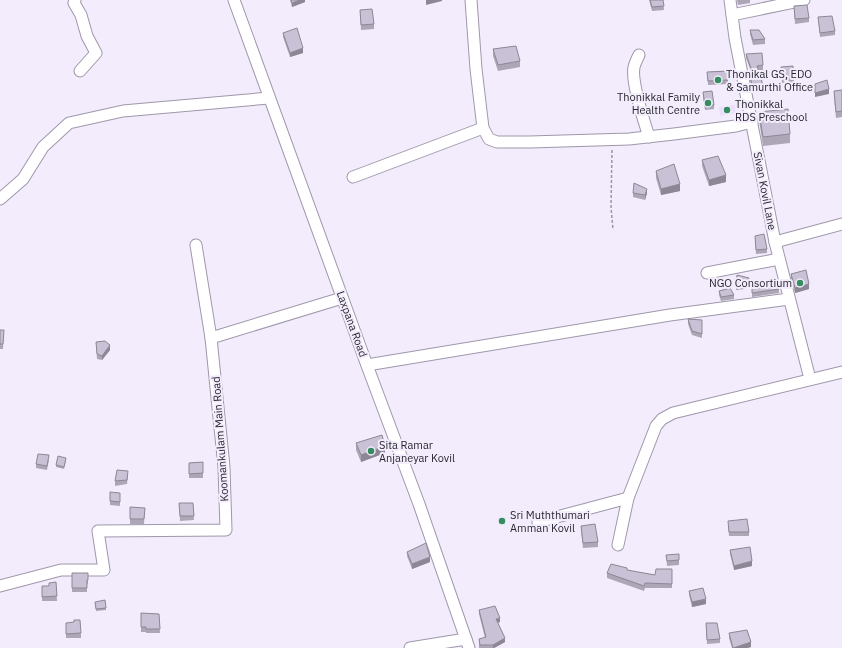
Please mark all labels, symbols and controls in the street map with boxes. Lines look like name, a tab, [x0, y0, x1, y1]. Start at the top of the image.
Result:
place label: Thonikal GS, EDO & Samurthi Office	[726, 67, 813, 94]
marker: Thonikal GS, EDO & Samurthi Office	[713, 75, 723, 85]
place label: Thonikkal Family Health Centre	[617, 90, 701, 117]
place label: Thonikkal RDS Preschool	[735, 97, 807, 124]
marker: Thonikkal Family Health Centre	[703, 98, 713, 108]
marker: Thonikkal RDS Preschool	[722, 105, 732, 115]
street label: Sivan Kovil Lane	[751, 151, 779, 231]
place label: NGO Consortium	[709, 276, 792, 290]
marker: NGO Consortium	[795, 278, 805, 288]
street label: Laxpana Road	[334, 289, 370, 359]
street label: Koomankulam Main Road	[209, 376, 231, 502]
place label: Sita Ramar Anjaneyar Kovil	[379, 438, 455, 465]
marker: Sita Ramar Anjaneyar Kovil	[366, 446, 376, 456]
place label: Sri Muththumari Amman Kovil	[510, 508, 590, 535]
marker: Sri Muththumari Amman Kovil	[497, 516, 507, 526]

